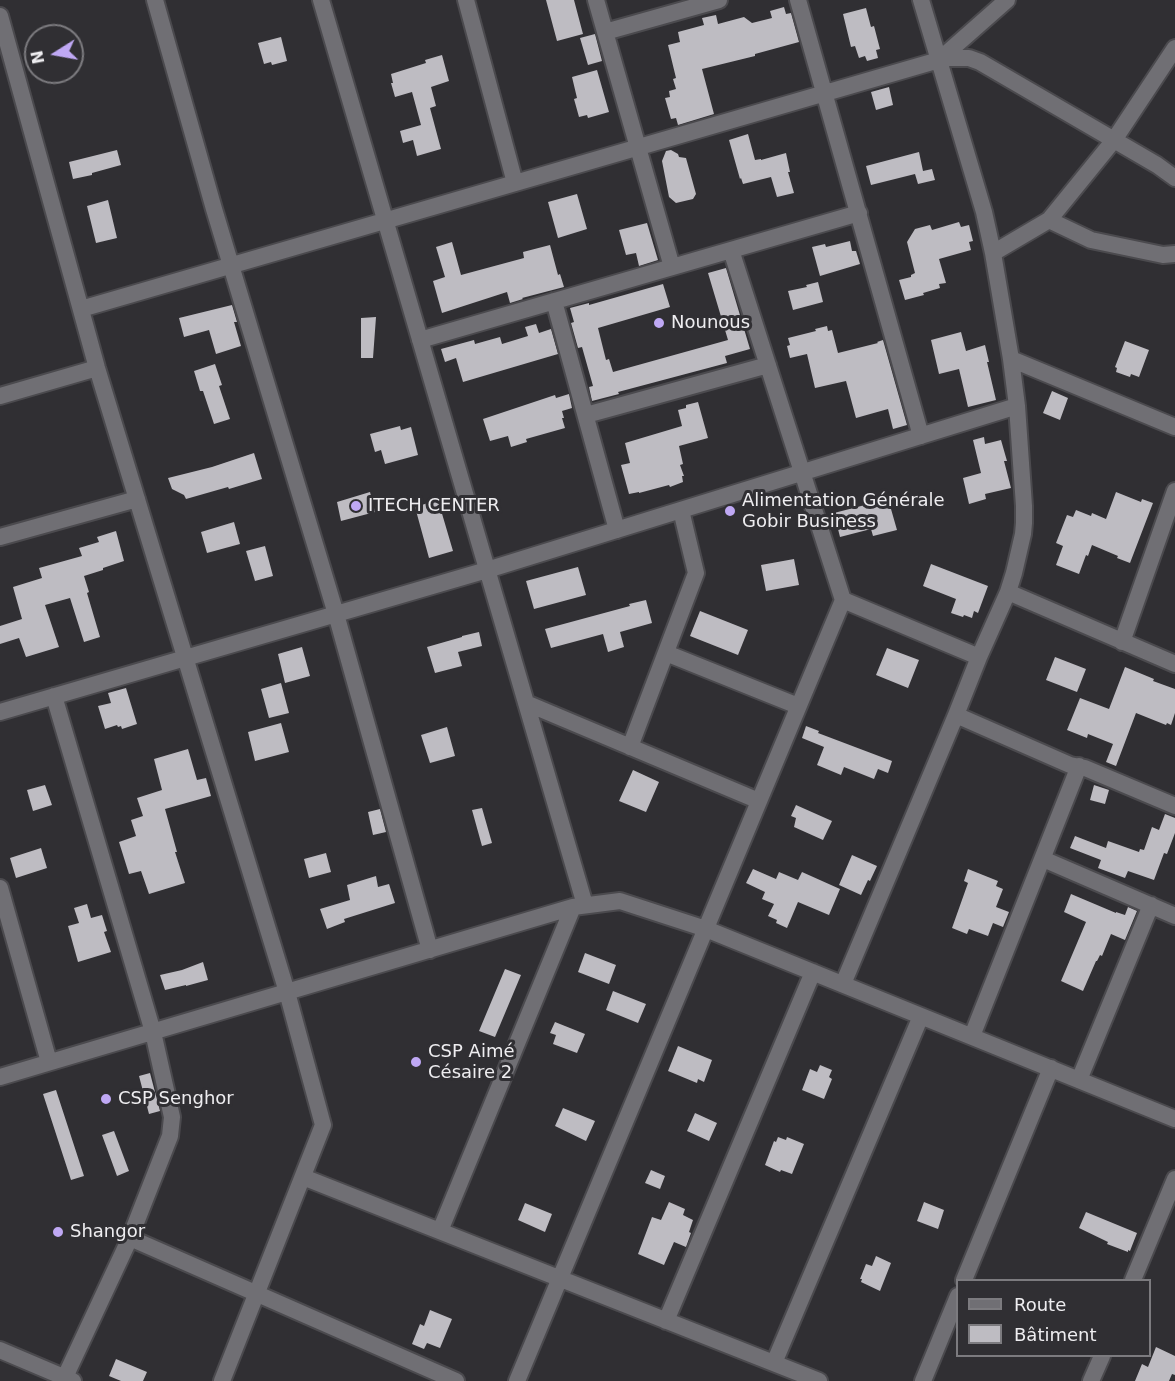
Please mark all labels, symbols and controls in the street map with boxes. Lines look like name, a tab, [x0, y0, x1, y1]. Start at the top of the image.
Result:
north arrow	[24, 24, 84, 84]
text: N	[27, 49, 48, 66]
place label: Nounous	[671, 312, 750, 334]
marker: Nounous	[652, 316, 666, 330]
place label: Alimentation Générale Gobir Business	[742, 490, 945, 532]
place label: ITECH CENTER	[368, 495, 500, 517]
marker: ITECH CENTER	[349, 499, 363, 513]
marker: Alimentation Générale Gobir Business	[723, 504, 737, 518]
place label: CSP Aimé Césaire 2	[428, 1041, 514, 1084]
marker: CSP Aimé Césaire 2	[409, 1055, 423, 1069]
place label: CSP Senghor	[118, 1088, 234, 1110]
marker: CSP Senghor	[99, 1092, 113, 1106]
place label: Shangor	[70, 1221, 145, 1243]
marker: Shangor	[51, 1225, 65, 1239]
legend	[956, 1279, 1151, 1357]
text: Route	[1014, 1294, 1066, 1315]
text: Bâtiment	[1014, 1324, 1097, 1345]

